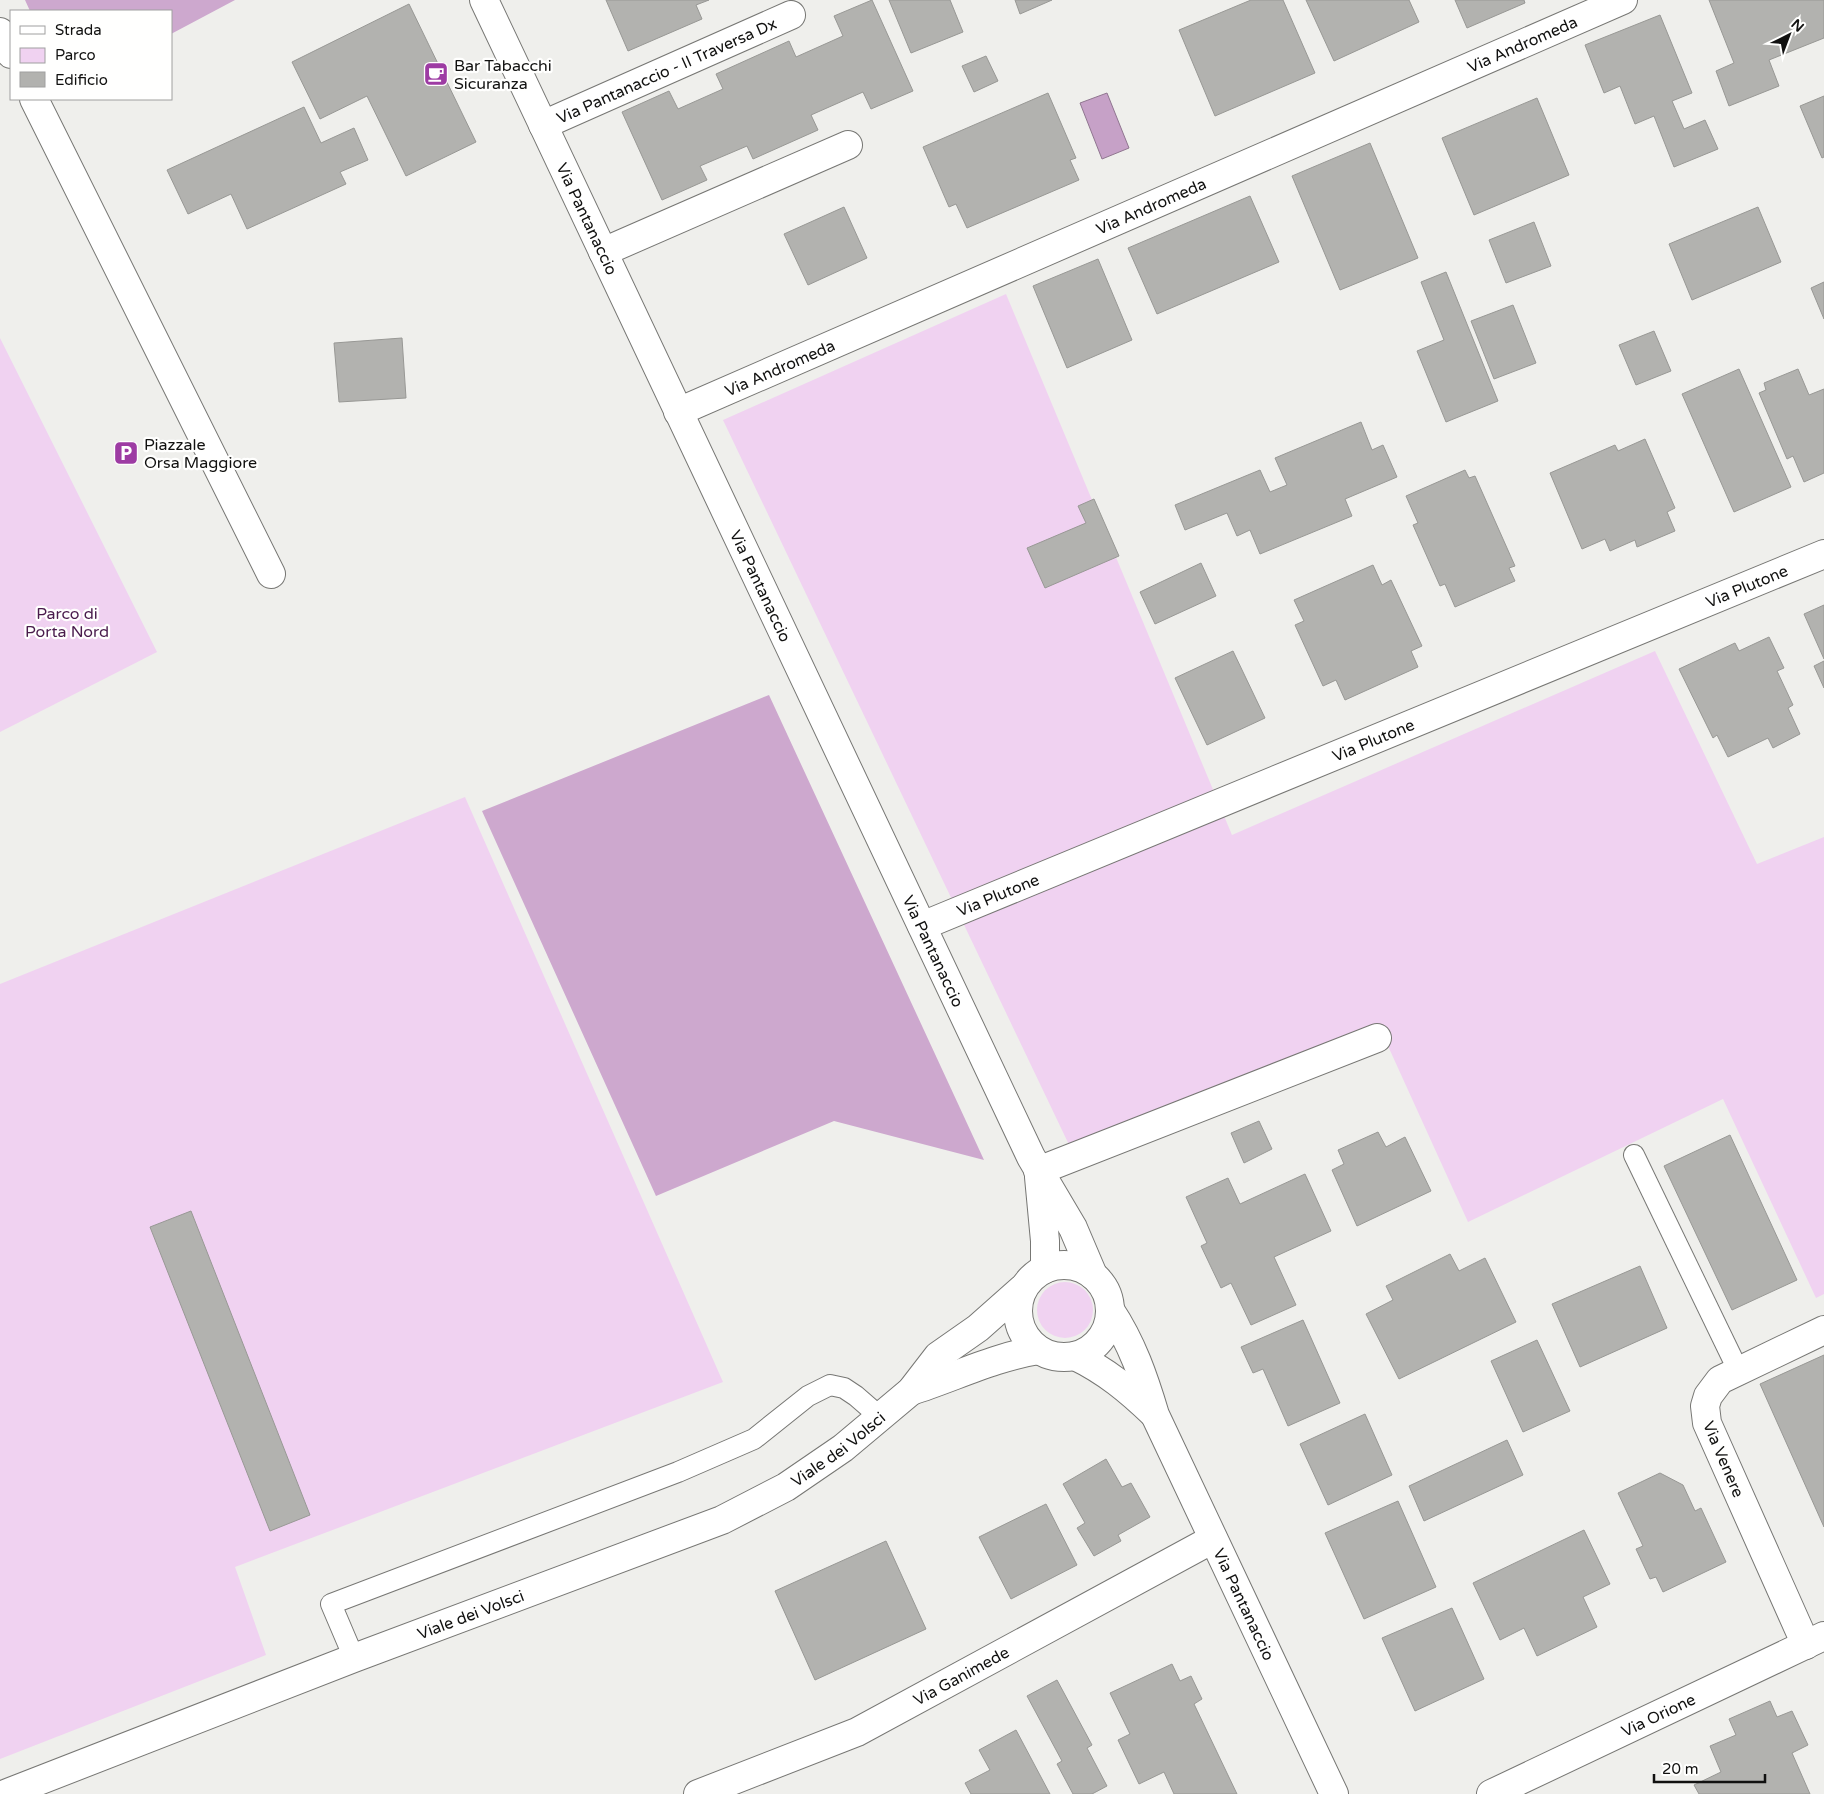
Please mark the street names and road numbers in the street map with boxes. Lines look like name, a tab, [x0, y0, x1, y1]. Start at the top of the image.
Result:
street label: Via Andromeda	[1464, 12, 1581, 78]
street label: Via Pantanaccio - II Traversa Dx	[554, 14, 780, 129]
street label: Via Pantanaccio	[552, 160, 622, 278]
street label: Via Andromeda	[1093, 174, 1210, 240]
street label: Via Andromeda	[722, 336, 838, 401]
street label: Via Pantanaccio	[725, 527, 795, 646]
street label: Via Plutone	[1703, 561, 1791, 613]
street label: Via Plutone	[1329, 715, 1418, 767]
street label: Via Plutone	[954, 870, 1042, 922]
street label: Via Pantanaccio	[898, 892, 968, 1011]
street label: Viale dei Volsci	[788, 1408, 890, 1492]
street label: Via Venere	[1698, 1418, 1748, 1501]
street label: Via Pantanaccio	[1208, 1545, 1278, 1664]
street label: Viale dei Volsci	[415, 1586, 527, 1644]
street label: Via Ganimede	[910, 1642, 1013, 1711]
street label: Via Orione	[1618, 1689, 1699, 1742]

